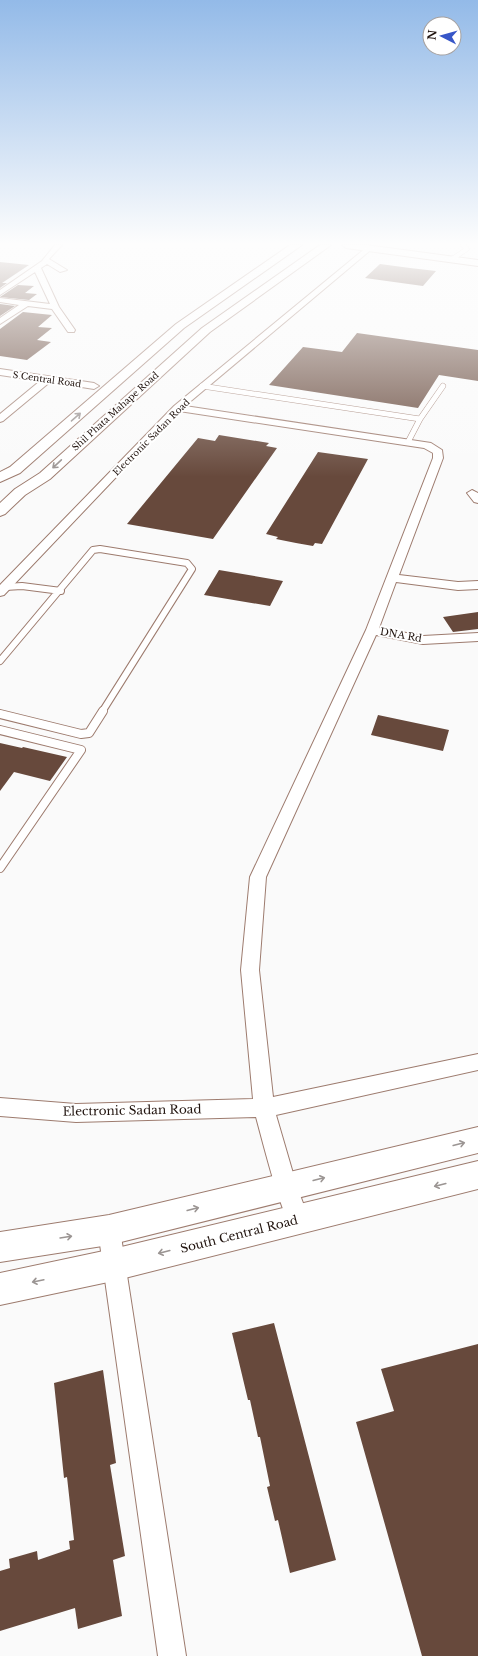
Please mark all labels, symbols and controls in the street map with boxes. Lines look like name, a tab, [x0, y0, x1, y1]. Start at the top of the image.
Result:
north arrow	[422, 16, 462, 56]
text: N	[425, 28, 440, 41]
street label: S Central Road	[12, 369, 82, 389]
street label: Shil Phata Mahape Road	[69, 369, 161, 453]
street label: Electronic Sadan Road	[110, 396, 192, 478]
one-way arrow	[71, 412, 81, 421]
one-way arrow	[53, 459, 63, 468]
street label: DNA Rd	[379, 625, 423, 645]
street label: Electronic Sadan Road	[62, 1101, 202, 1119]
one-way arrow	[453, 1140, 466, 1148]
one-way arrow	[313, 1174, 326, 1182]
one-way arrow	[434, 1181, 447, 1189]
one-way arrow	[186, 1205, 199, 1213]
street label: South Central Road	[179, 1212, 299, 1256]
one-way arrow	[59, 1233, 72, 1241]
one-way arrow	[158, 1249, 171, 1256]
one-way arrow	[31, 1277, 44, 1285]

